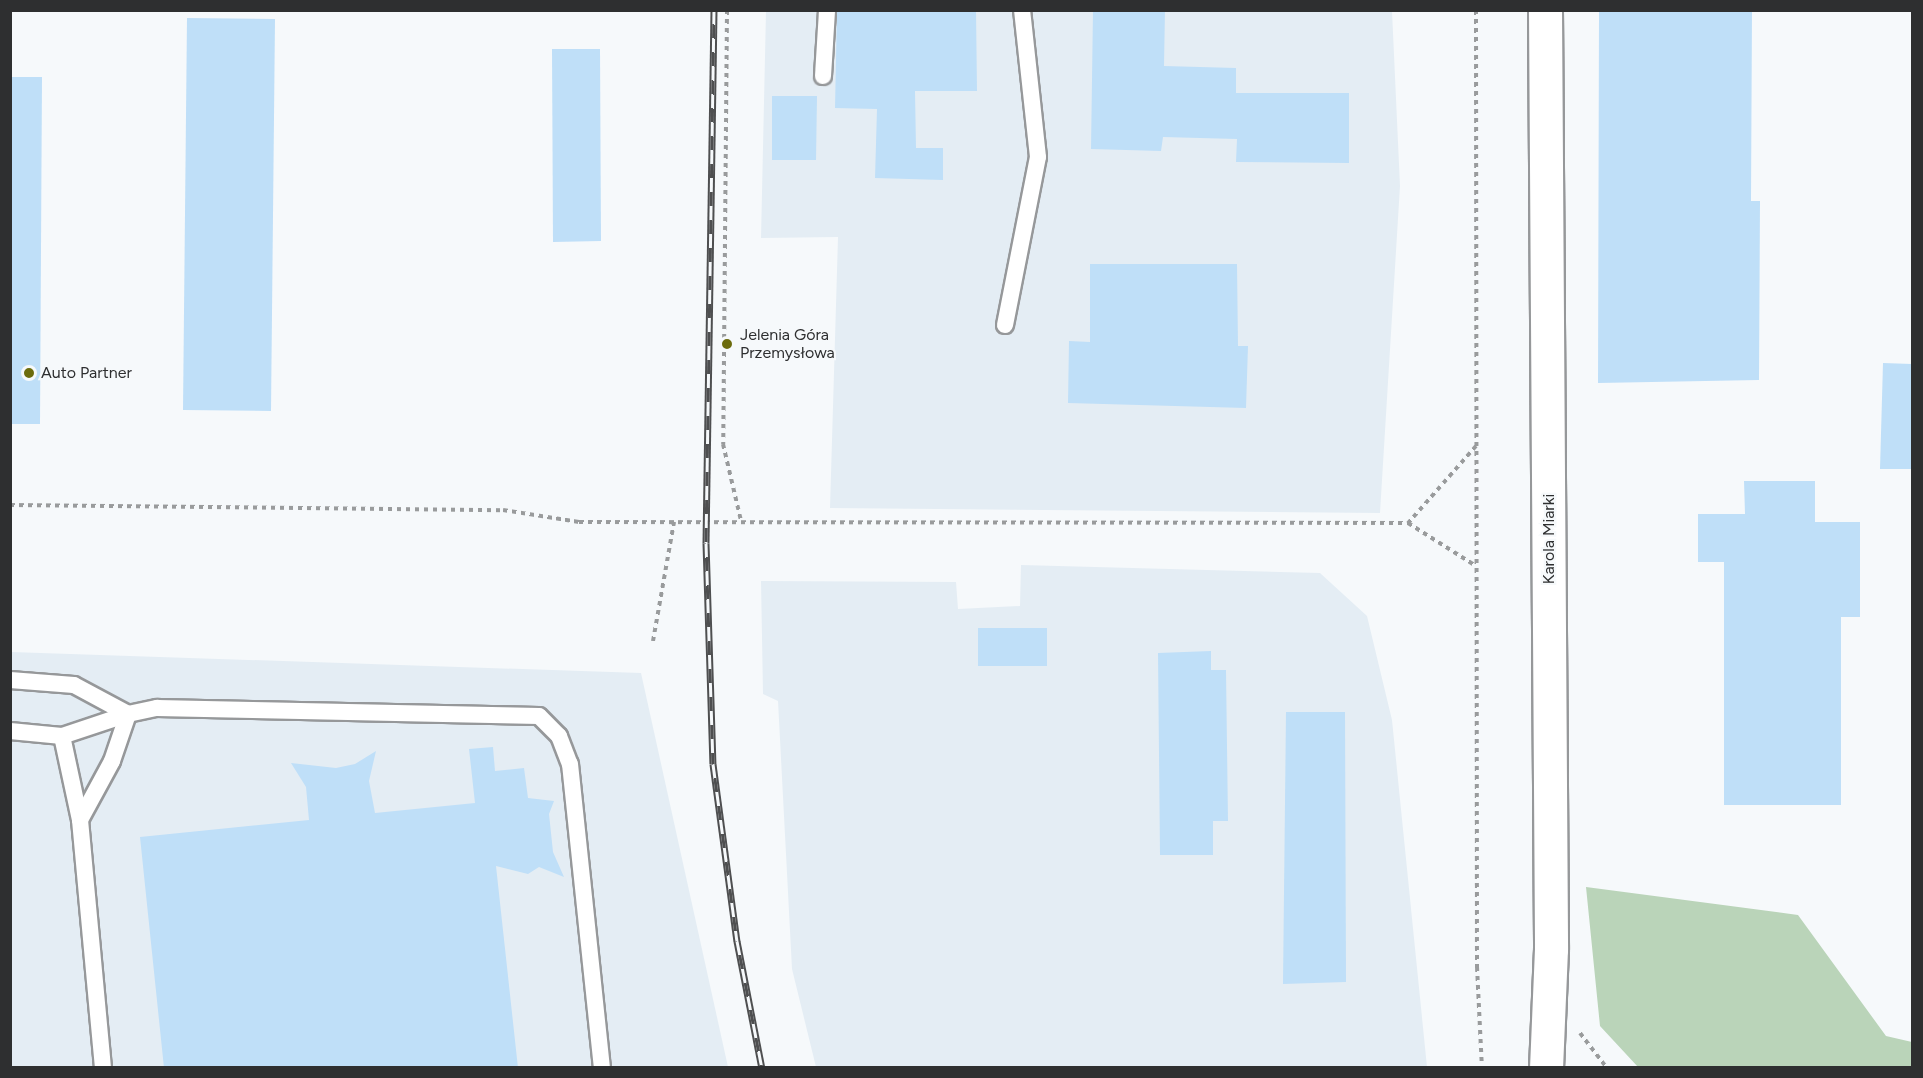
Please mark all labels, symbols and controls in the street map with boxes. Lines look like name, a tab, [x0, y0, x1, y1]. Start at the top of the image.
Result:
place label: Jelenia Góra Przemysłowa	[740, 325, 835, 363]
marker: Jelenia Góra Przemysłowa	[718, 335, 736, 353]
place label: Auto Partner	[41, 363, 132, 383]
marker: Auto Partner	[22, 366, 36, 380]
street label: Karola Miarki	[1539, 494, 1559, 584]

